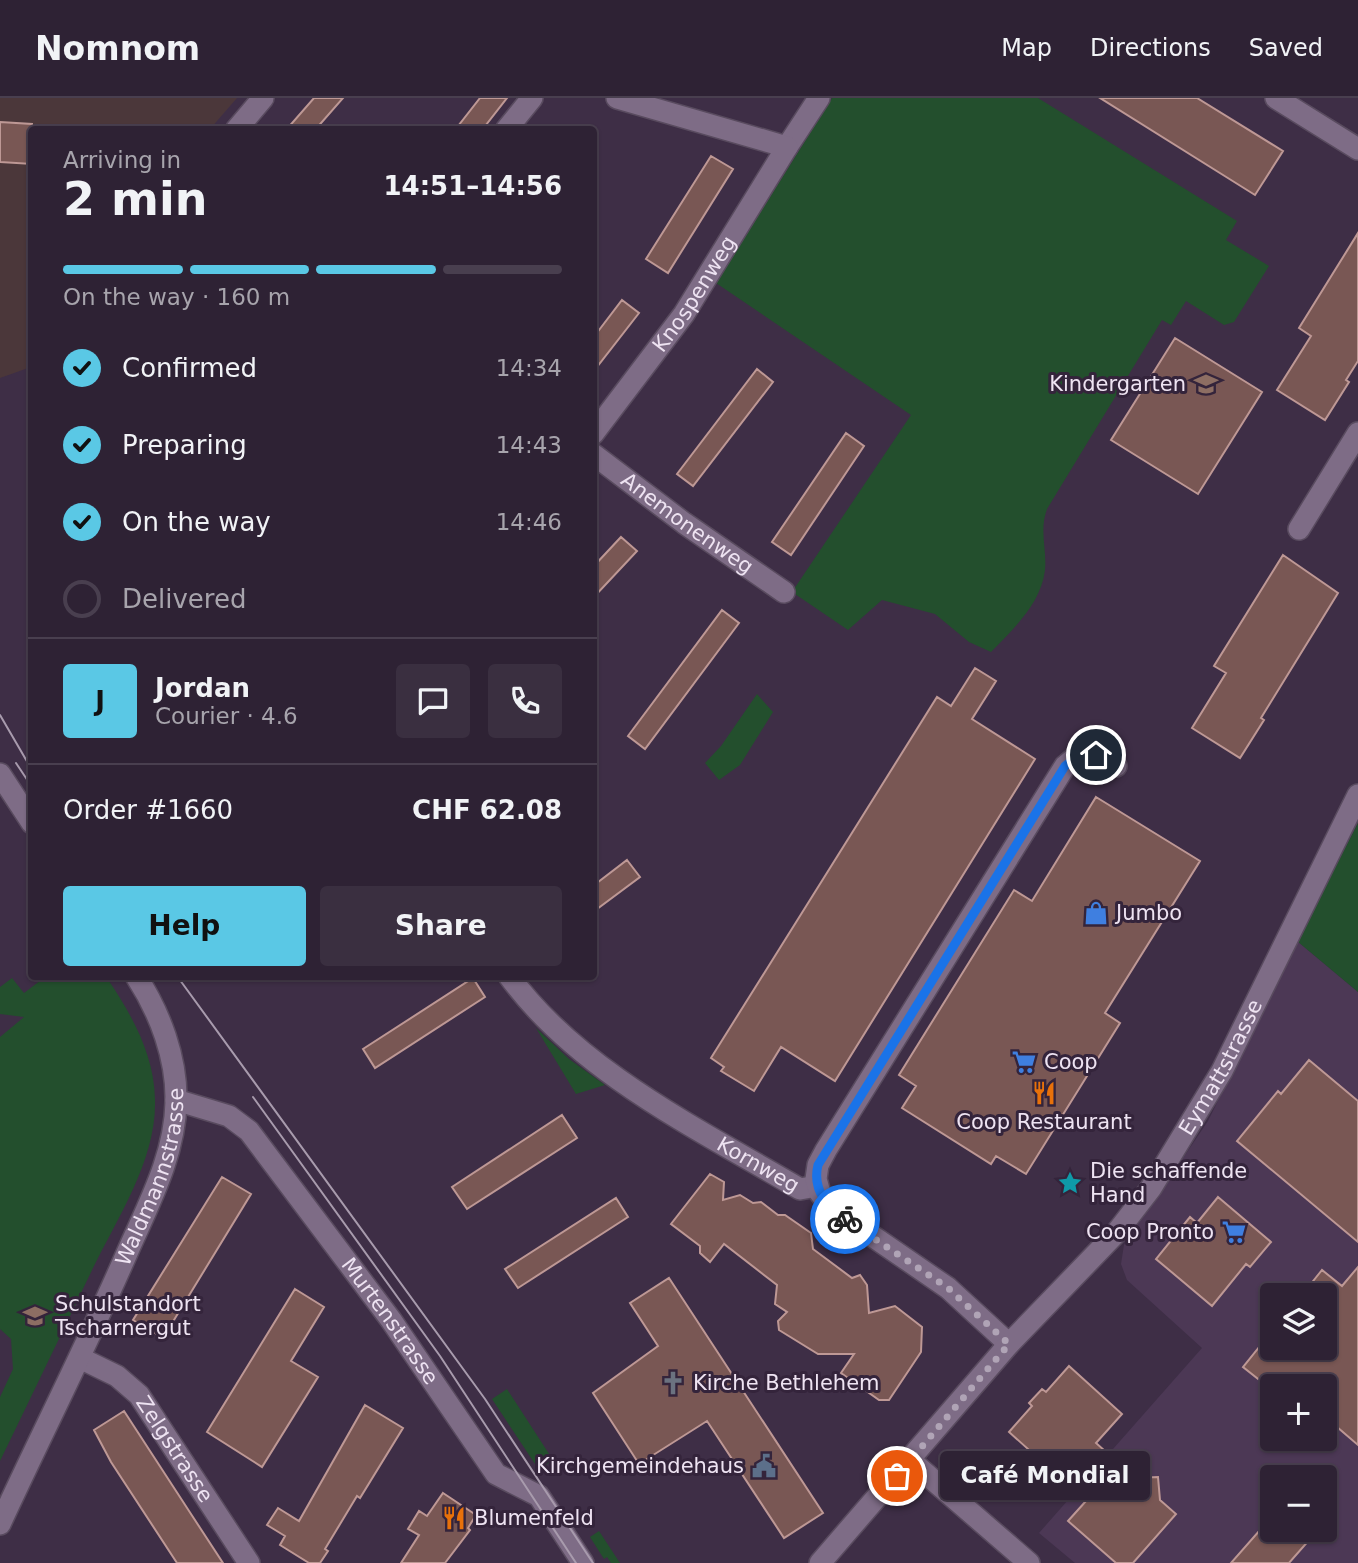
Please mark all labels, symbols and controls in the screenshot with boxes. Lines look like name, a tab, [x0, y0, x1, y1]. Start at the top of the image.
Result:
text: Nomnom	[35, 29, 200, 68]
text: Map	[1001, 34, 1052, 62]
text: Directions	[1090, 34, 1211, 62]
text: Saved	[1249, 34, 1323, 62]
text: Arriving in	[63, 147, 181, 173]
text: 14:51–14:56	[383, 171, 562, 201]
text: 2 min	[63, 172, 207, 226]
street label: Knospenweg	[648, 232, 741, 357]
text: On the way · 160 m	[63, 284, 290, 310]
icon: check	[63, 349, 101, 387]
text: Confirmed	[122, 353, 257, 383]
text: 14:34	[496, 355, 562, 381]
school or university icon: Kindergarten	[1192, 370, 1220, 398]
place label: Kindergarten	[1049, 372, 1186, 396]
icon: check	[63, 426, 101, 464]
text: Preparing	[122, 430, 247, 460]
text: 14:43	[496, 432, 562, 458]
street label: Anemonenweg	[616, 468, 758, 579]
icon: check	[63, 503, 101, 541]
text: On the way	[122, 507, 271, 537]
text: 14:46	[496, 509, 562, 535]
text: Delivered	[122, 584, 246, 614]
button: chat	[396, 664, 470, 738]
button: phone	[488, 664, 562, 738]
text: Jordan	[155, 673, 250, 703]
text: J	[95, 686, 105, 716]
text: Courier · 4.6	[155, 703, 298, 729]
pin	[1066, 725, 1126, 785]
icon: home	[1077, 736, 1115, 774]
text: Order #1660	[63, 795, 233, 825]
text: CHF 62.08	[412, 795, 562, 825]
button: Help	[63, 886, 306, 966]
button: Share	[320, 886, 562, 966]
shop icon: Jumbo	[1082, 899, 1110, 927]
place label: Jumbo	[1114, 901, 1182, 925]
street label: Eymattstrasse	[1174, 996, 1267, 1140]
supermarket icon: Coop	[1010, 1048, 1038, 1076]
place label: Coop	[1044, 1050, 1098, 1074]
restaurant icon: Coop Restaurant	[1030, 1079, 1058, 1107]
street label: Waldmannstrasse	[111, 1087, 188, 1270]
place label: Coop Restaurant	[956, 1110, 1132, 1134]
street label: Kornweg	[713, 1132, 804, 1198]
place label: Die schaffende Hand	[1090, 1159, 1247, 1207]
place icon: Die schaffende Hand	[1056, 1169, 1084, 1197]
courier	[810, 1184, 880, 1254]
icon: bike	[826, 1200, 864, 1238]
supermarket icon: Coop Pronto	[1220, 1218, 1248, 1246]
place label: Coop Pronto	[1086, 1220, 1214, 1244]
street label: Murtenstrasse	[336, 1253, 443, 1389]
map controls	[1260, 1283, 1337, 1542]
button: layers	[1260, 1283, 1337, 1360]
place label: Schulstandort Tscharnergut	[54, 1292, 201, 1340]
school or university icon: Schulstandort Tscharnergut	[21, 1302, 49, 1330]
church icon: Kirche Bethlehem	[659, 1369, 687, 1397]
place label: Kirche Bethlehem	[693, 1371, 880, 1395]
button: +	[1260, 1374, 1337, 1451]
street label: Zelgstrasse	[131, 1392, 218, 1507]
pin	[867, 1446, 927, 1506]
public building icon: Kirchgemeindehaus	[750, 1452, 778, 1480]
callout: Café Mondial	[939, 1452, 1149, 1500]
place label: Kirchgemeindehaus	[536, 1454, 744, 1478]
icon: bag	[878, 1457, 916, 1495]
text: Café Mondial	[961, 1462, 1129, 1488]
button: −	[1260, 1465, 1337, 1542]
restaurant icon: Blumenfeld	[440, 1504, 468, 1532]
place label: Blumenfeld	[474, 1506, 594, 1530]

